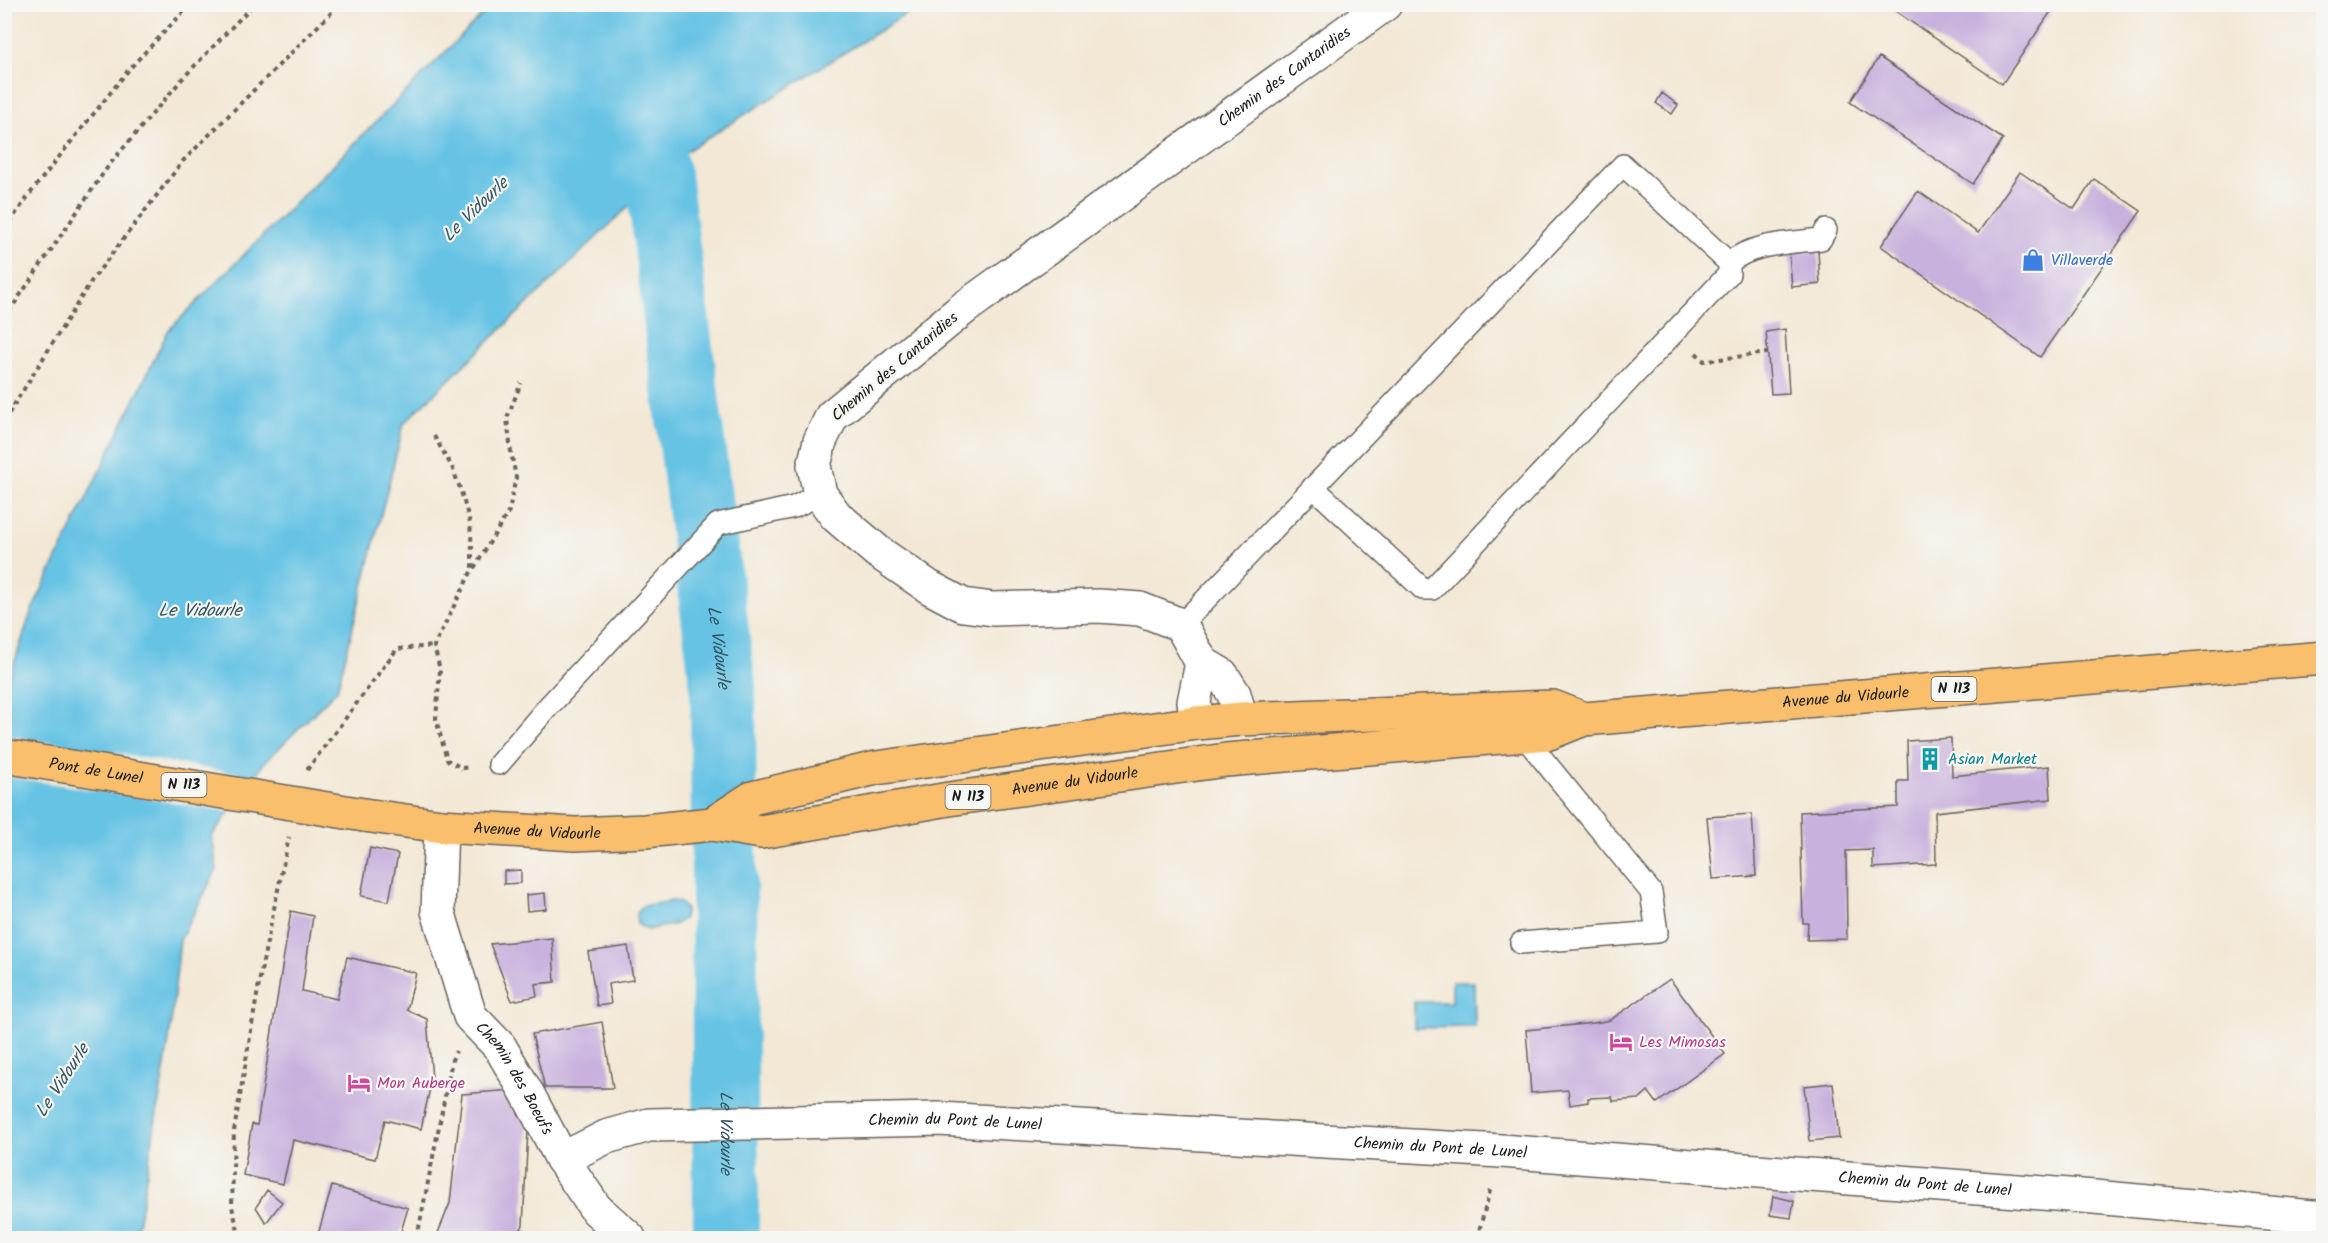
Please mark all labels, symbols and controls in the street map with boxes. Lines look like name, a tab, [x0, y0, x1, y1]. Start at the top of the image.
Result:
street label: Chemin des Cantaridies	[1212, 20, 1356, 134]
water label: Le Vidourle	[436, 169, 517, 249]
shop icon: Villaverde	[2020, 247, 2046, 273]
place label: Villaverde	[2051, 248, 2113, 273]
street label: Chemin des Cantaridies	[826, 306, 964, 428]
water label: Le Vidourle	[158, 597, 244, 626]
water label: Le Vidourle	[698, 604, 738, 692]
road number: N 113	[1932, 677, 1976, 701]
street label: Avenue du Vidourle	[1781, 680, 1910, 715]
building icon: Asian Market	[1917, 746, 1943, 772]
place label: Asian Market	[1948, 747, 2038, 772]
street label: Pont de Lunel	[47, 751, 145, 791]
street label: Avenue du Vidourle	[1010, 760, 1140, 803]
road number: N 113	[162, 773, 207, 797]
road number: N 113	[946, 785, 990, 809]
street label: Avenue du Vidourle	[473, 815, 601, 847]
street label: Chemin des Boeufs	[469, 1016, 560, 1140]
hotel icon: Les Mimosas	[1608, 1029, 1634, 1055]
place label: Les Mimosas	[1639, 1030, 1726, 1055]
water label: Le Vidourle	[28, 1037, 99, 1124]
hotel icon: Mon Auberge	[346, 1070, 372, 1096]
place label: Mon Auberge	[377, 1071, 465, 1096]
water label: Le Vidourle	[711, 1091, 740, 1177]
street label: Chemin du Pont de Lunel	[868, 1106, 1043, 1137]
street label: Chemin du Pont de Lunel	[1353, 1130, 1528, 1165]
street label: Chemin du Pont de Lunel	[1837, 1165, 2013, 1203]

